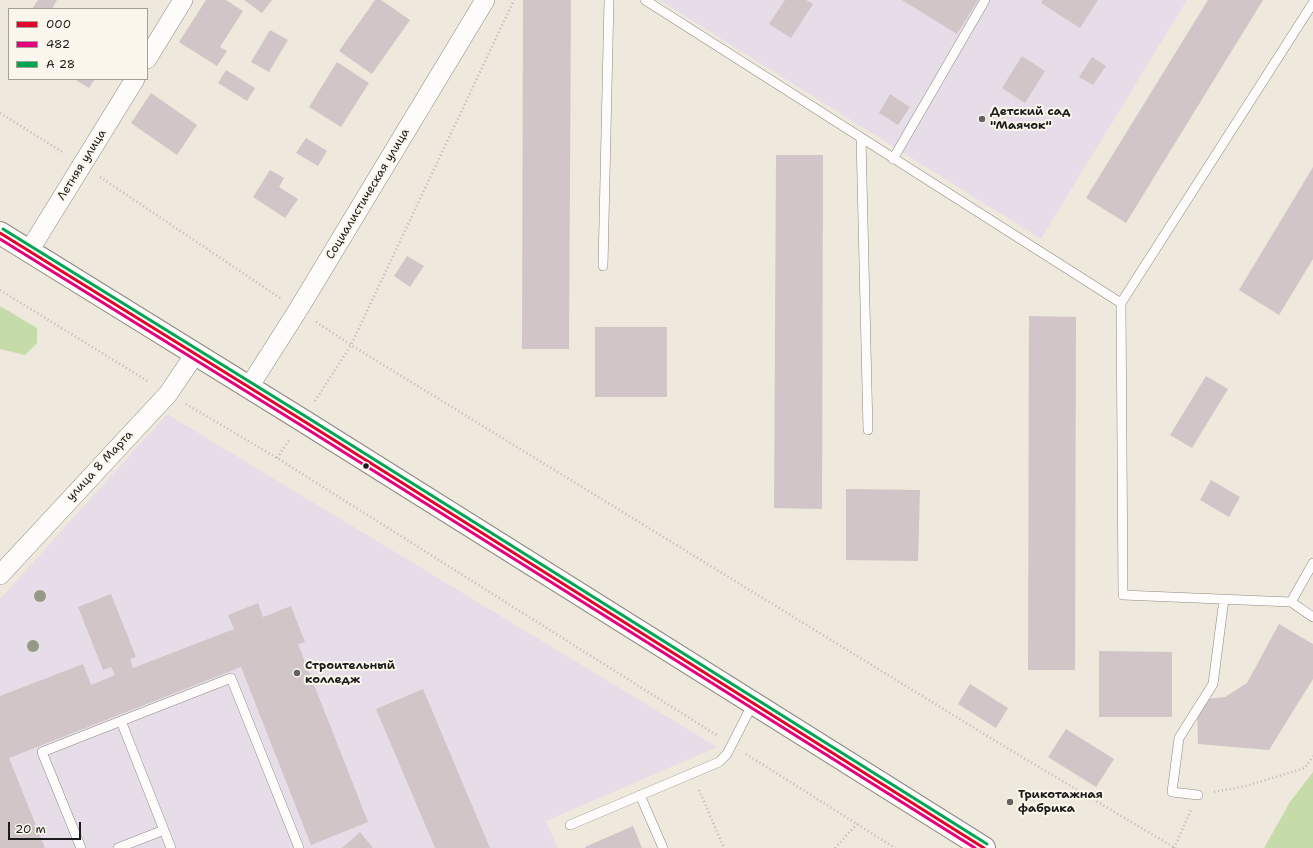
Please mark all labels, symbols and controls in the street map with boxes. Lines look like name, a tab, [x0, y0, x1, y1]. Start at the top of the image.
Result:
legend	[8, 8, 148, 80]
text: 000	[46, 16, 71, 32]
text: 482	[46, 36, 70, 52]
text: А 28	[46, 56, 75, 72]
place label: Детский сад "Маячок"	[990, 105, 1070, 133]
marker: Детский сад "Маячок"	[977, 114, 987, 124]
street label: Социалистическая улица	[323, 126, 413, 262]
street label: Летняя улица	[54, 127, 110, 203]
street label: улица 8 Марта	[64, 428, 136, 504]
unlabelled marker	[361, 461, 371, 471]
place label: Строительный колледж	[305, 659, 395, 687]
marker: Строительный колледж	[292, 668, 302, 678]
place label: Трикотажная фабрика	[1018, 788, 1103, 816]
marker: Трикотажная фабрика	[1005, 797, 1015, 807]
scale bar	[10, 814, 83, 840]
text: 20 m	[15, 821, 46, 837]

